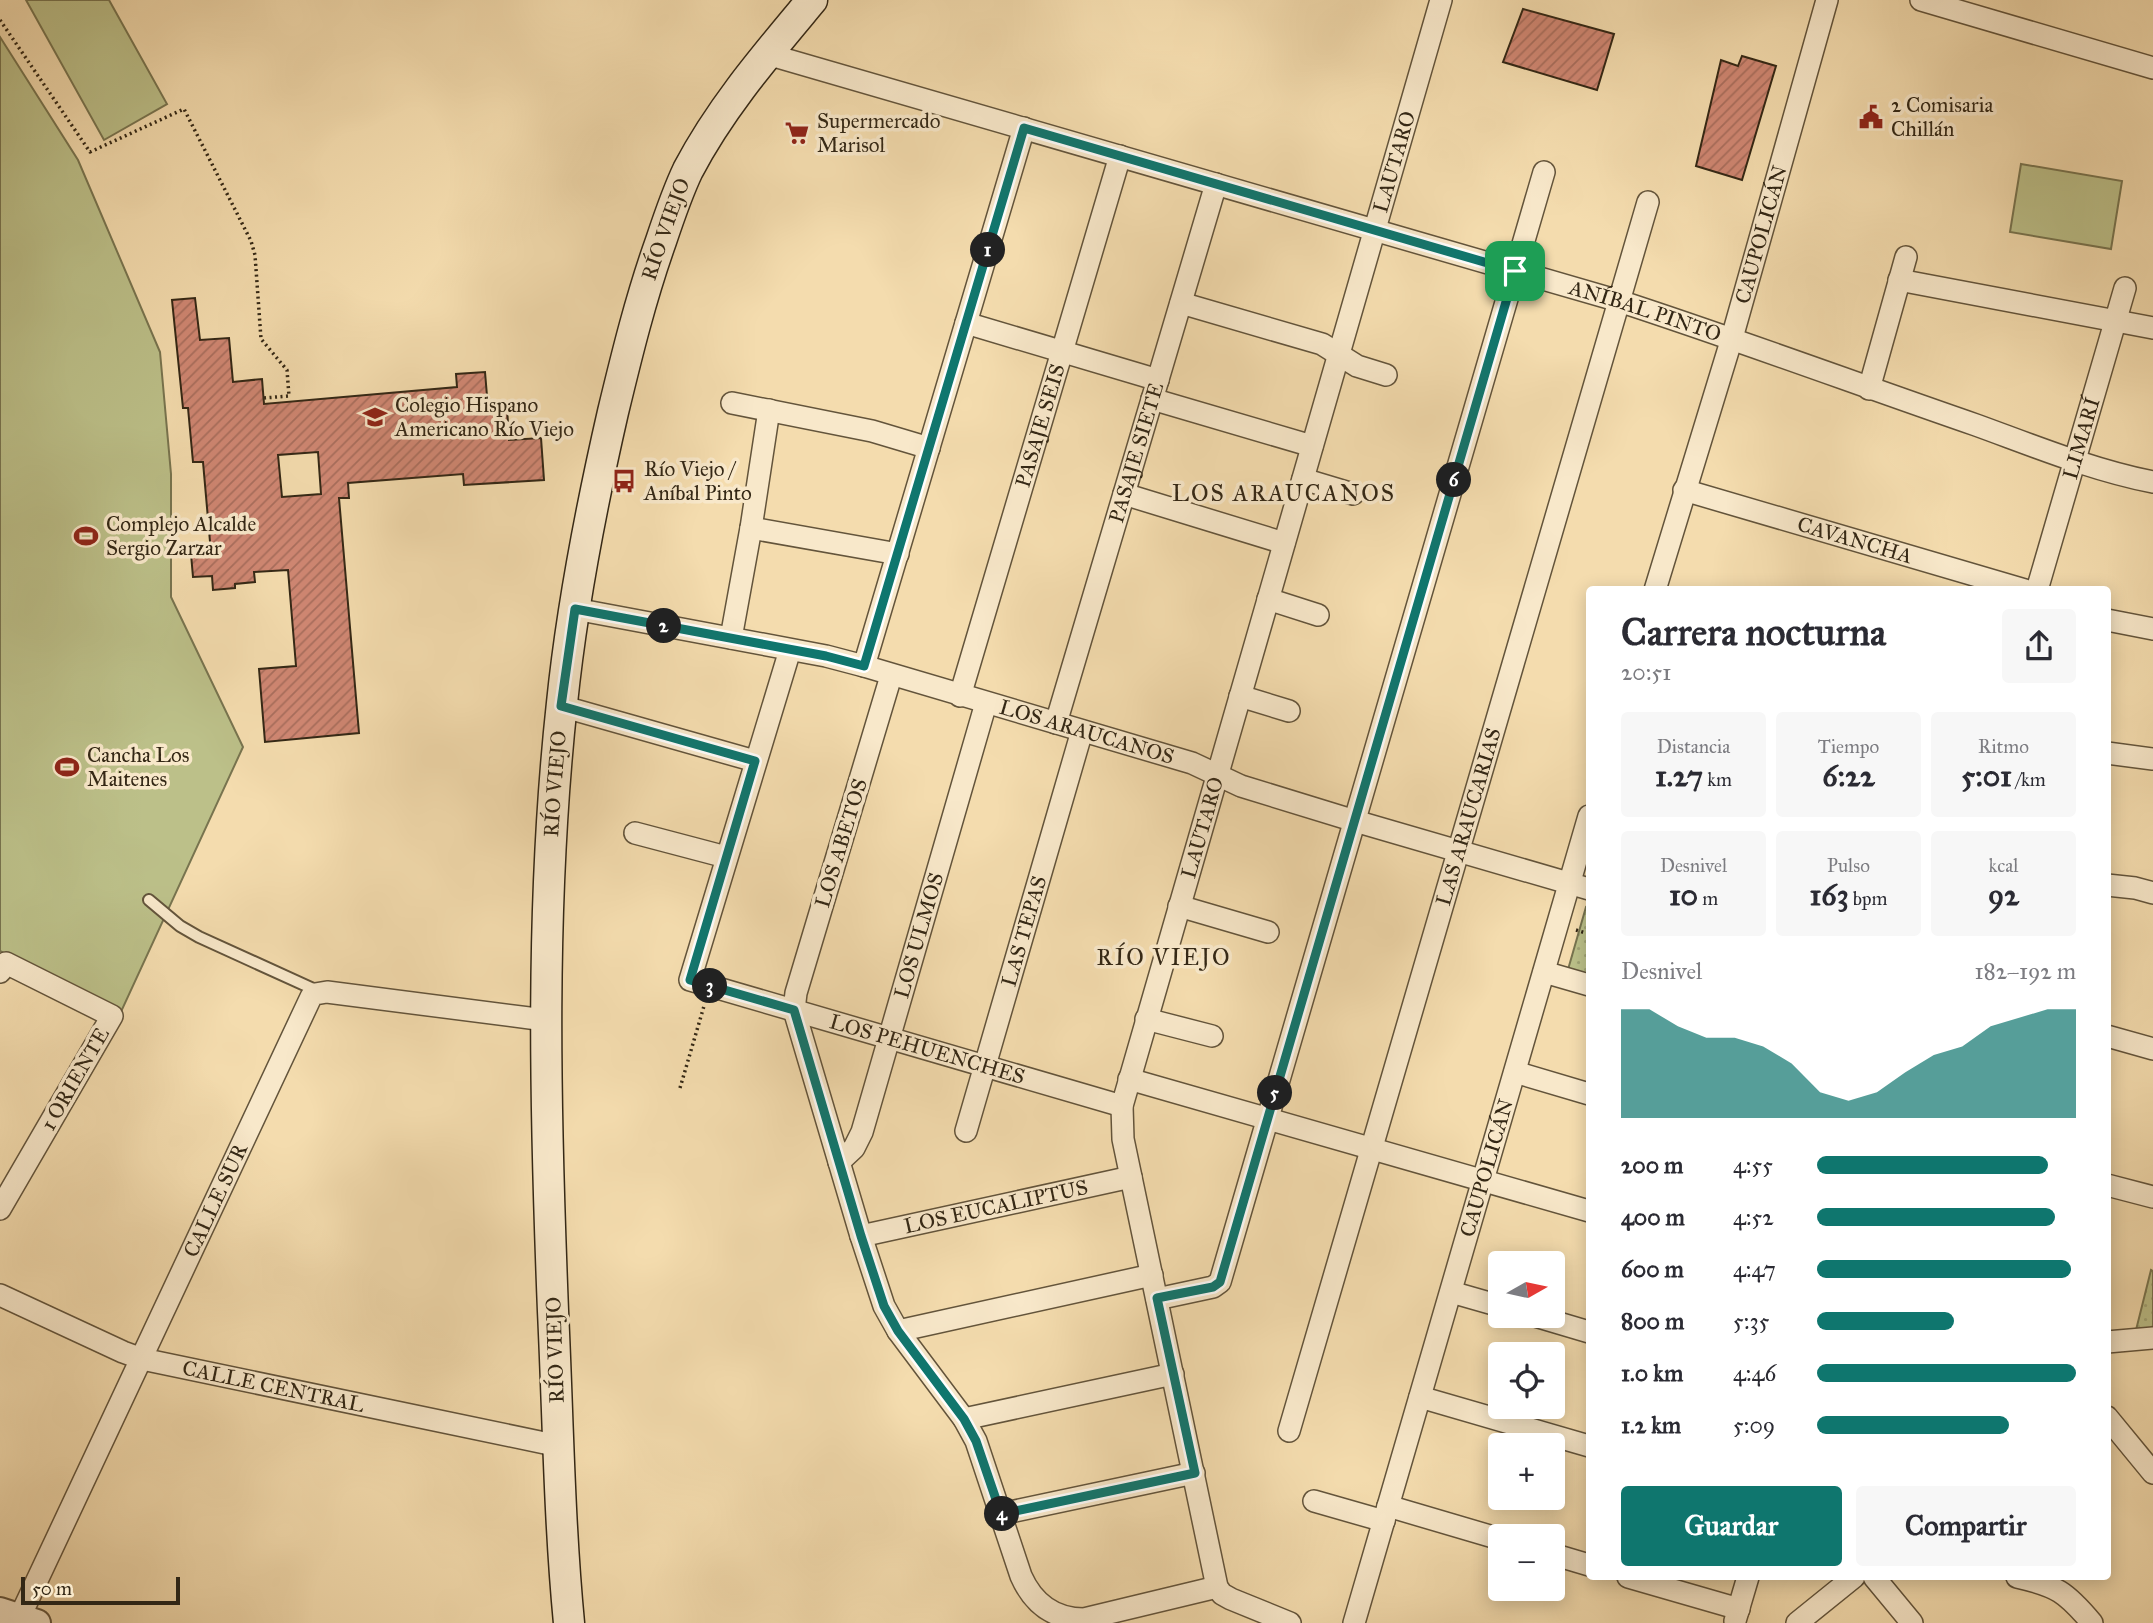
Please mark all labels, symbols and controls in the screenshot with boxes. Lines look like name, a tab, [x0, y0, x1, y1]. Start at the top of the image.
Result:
place label: 2 Comisaria Chillán	[1891, 92, 1993, 142]
public building icon: 2 Comisaria Chillán	[1857, 103, 1885, 131]
place label: Supermercado Marisol	[817, 108, 941, 158]
street label: LAUTARO	[1367, 108, 1421, 216]
supermarket icon: Supermercado Marisol	[783, 119, 811, 147]
street label: CAUPOLICÁN	[1729, 162, 1793, 307]
street label: RÍO VIEJO	[636, 174, 696, 284]
pin: 1	[970, 232, 1006, 268]
text: 1	[984, 238, 991, 261]
pin	[1485, 241, 1545, 301]
icon: arrive	[1496, 252, 1534, 290]
street label: ANÍBAL PINTO	[1565, 274, 1725, 347]
street label: PASAJE SEIS	[1010, 361, 1071, 491]
street label: PASAJE SIETE	[1103, 379, 1169, 526]
place label: Colegio Hispano Americano Río Viejo	[394, 392, 574, 442]
street label: LIMARÍ	[2057, 393, 2106, 482]
school or university icon: Colegio Hispano Americano Río Viejo	[361, 403, 389, 431]
place label: Río Viejo / Aníbal Pinto	[643, 456, 752, 506]
pin: 6	[1436, 462, 1472, 498]
bus stop icon: Río Viejo / Aníbal Pinto	[610, 467, 638, 495]
text: 6	[1449, 468, 1458, 491]
district label: LOS ARAUCANOS	[1172, 479, 1396, 507]
place label: Complejo Alcalde Sergio Zarzar	[106, 511, 256, 561]
street label: CAVANCHA	[1794, 511, 1915, 569]
sports icon: Complejo Alcalde Sergio Zarzar	[72, 522, 100, 550]
pin: 2	[646, 608, 682, 644]
text: Carrera nocturna	[1621, 609, 1886, 655]
button: share	[2002, 609, 2076, 683]
text: 2	[659, 614, 668, 637]
text: 20:51	[1621, 658, 1671, 686]
street label: LOS ARAUCANOS	[996, 694, 1177, 770]
street label: LAS ARAUCARIAS	[1430, 725, 1507, 909]
street label: RÍO VIEJO	[538, 729, 572, 838]
text: Distancia	[1657, 735, 1730, 758]
text: Tiempo	[1818, 735, 1879, 758]
text: Ritmo	[1978, 735, 2029, 758]
place label: Cancha Los Maitenes	[87, 742, 189, 792]
sports icon: Cancha Los Maitenes	[53, 753, 81, 781]
text: 1.27	[1655, 758, 1703, 794]
text: 6:22	[1822, 758, 1875, 794]
text: 5:01	[1961, 758, 2012, 794]
text: km	[1703, 768, 1732, 791]
text: /km	[2012, 768, 2046, 791]
street label: LAUTARO	[1175, 774, 1229, 882]
street label: LOS ABETOS	[809, 775, 873, 911]
text: Desnivel	[1660, 854, 1727, 877]
text: Pulso	[1827, 854, 1870, 877]
text: kcal	[1989, 854, 2018, 877]
street label: LOS ULMOS	[888, 870, 949, 1001]
street label: LAS TEPAS	[996, 873, 1052, 990]
text: 10	[1669, 877, 1698, 913]
text: 163	[1810, 877, 1849, 913]
text: 92	[1988, 877, 2019, 913]
text: m	[1698, 887, 1718, 910]
text: bpm	[1849, 887, 1887, 910]
district label: RÍO VIEJO	[1097, 942, 1231, 971]
text: Desnivel	[1621, 957, 1702, 985]
text: 182–192 m	[1974, 957, 2076, 985]
pin: 3	[692, 968, 728, 1004]
text: 3	[706, 974, 713, 997]
street label: LOS PEHUENCHES	[827, 1008, 1028, 1090]
street label: 1 ORIENTE	[35, 1023, 115, 1135]
pin: 5	[1258, 1076, 1292, 1110]
text: 5	[1270, 1081, 1279, 1104]
street label: CAUPOLICÁN	[1454, 1096, 1519, 1240]
street label: CALLE SUR	[178, 1138, 254, 1261]
text: 200 m	[1621, 1151, 1683, 1179]
text: 4:55	[1733, 1151, 1773, 1179]
street label: LOS EUCALIPTUS	[901, 1174, 1090, 1239]
text: 400 m	[1621, 1203, 1685, 1231]
text: 4:52	[1733, 1203, 1774, 1231]
north arrow	[1488, 1251, 1564, 1328]
map controls	[1488, 1251, 1565, 1601]
text: 600 m	[1621, 1255, 1684, 1283]
text: 4:47	[1733, 1255, 1776, 1283]
street label: RÍO VIEJO	[539, 1296, 570, 1404]
text: 800 m	[1621, 1307, 1684, 1335]
text: 5:35	[1733, 1307, 1769, 1335]
button: locate	[1488, 1342, 1565, 1419]
street label: CALLE CENTRAL	[180, 1355, 367, 1418]
text: 1.0 km	[1621, 1359, 1683, 1387]
text: 4:46	[1733, 1359, 1776, 1387]
text: 1.2 km	[1621, 1411, 1681, 1439]
text: 5:09	[1733, 1411, 1775, 1439]
button: +	[1488, 1433, 1565, 1510]
button: Guardar	[1621, 1486, 1842, 1566]
button: Compartir	[1856, 1486, 2076, 1566]
pin: 4	[984, 1496, 1020, 1532]
text: 4	[996, 1502, 1007, 1525]
button: −	[1488, 1524, 1565, 1601]
scale bar	[21, 1574, 180, 1606]
text: 50 m	[32, 1577, 72, 1600]

